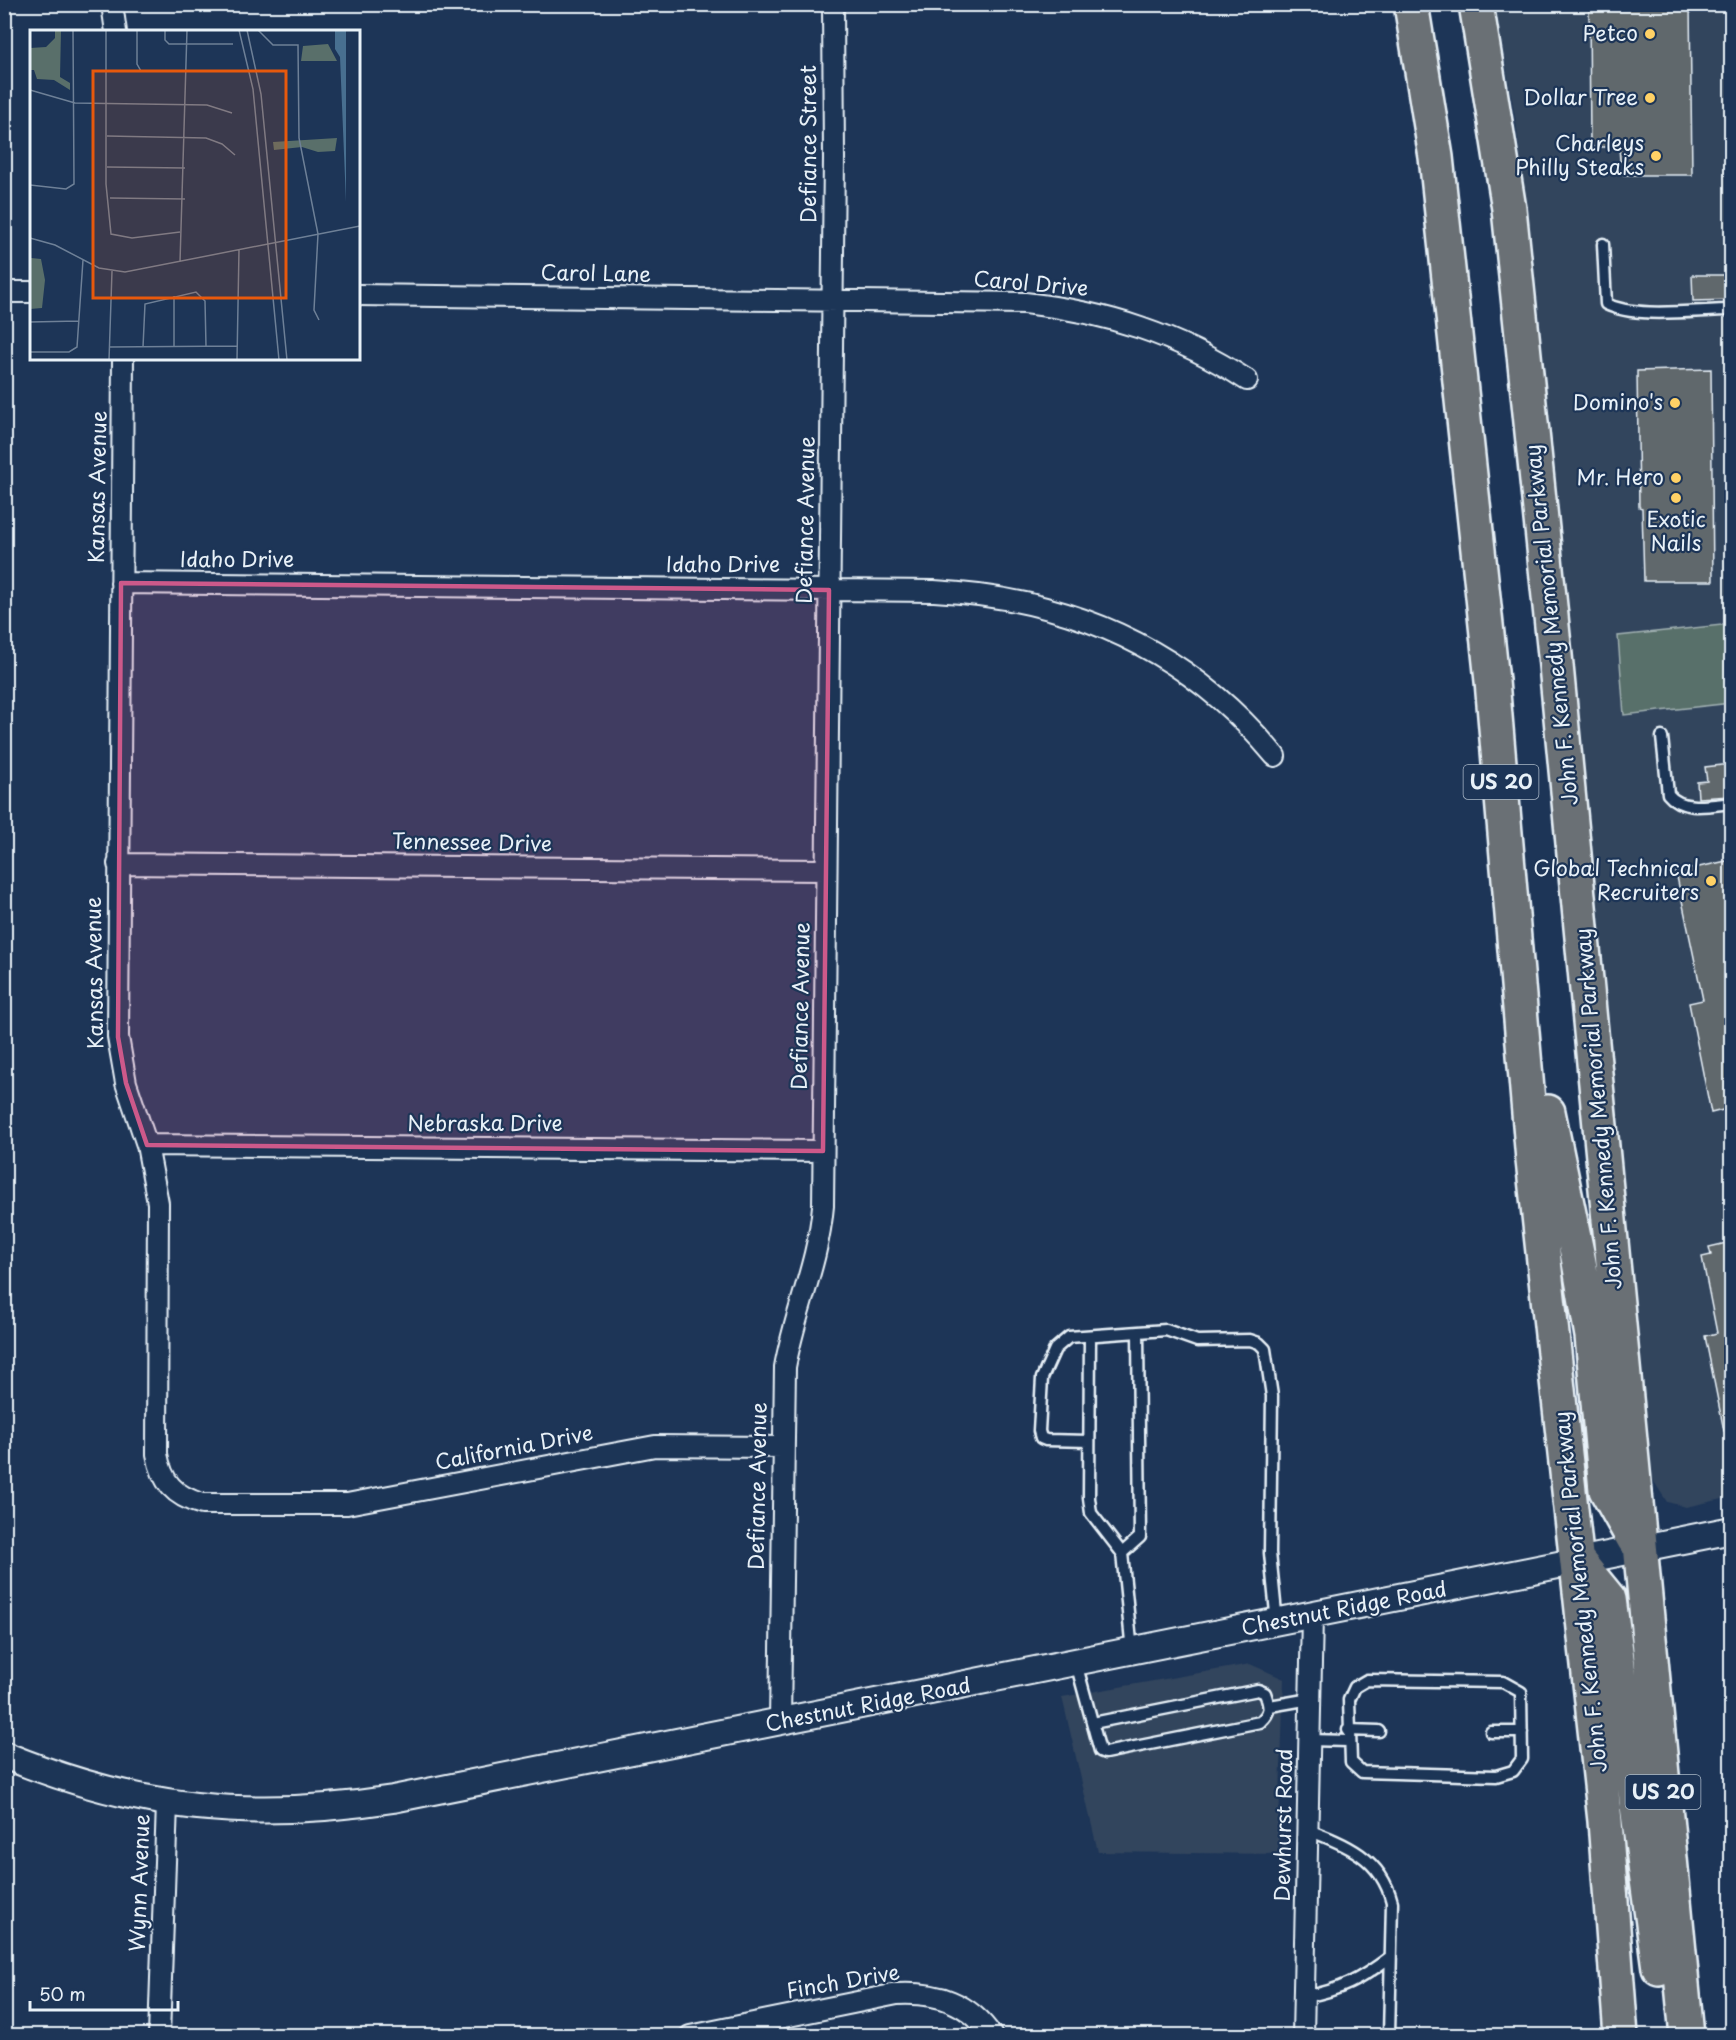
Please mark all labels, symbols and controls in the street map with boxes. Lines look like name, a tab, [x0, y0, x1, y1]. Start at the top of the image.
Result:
place label: Petco	[1583, 16, 1638, 48]
marker: Petco	[1643, 27, 1657, 41]
inset map	[30, 30, 360, 360]
street label: Defiance Street	[791, 65, 823, 223]
place label: Dollar Tree	[1523, 80, 1638, 112]
marker: Dollar Tree	[1643, 91, 1657, 105]
place label: Charleys Philly Steaks	[1515, 126, 1644, 182]
marker: Charleys Philly Steaks	[1649, 149, 1663, 163]
street label: Carol Lane	[540, 255, 652, 289]
street label: Carol Drive	[973, 261, 1090, 303]
place label: Domino's	[1573, 385, 1663, 417]
marker: Domino's	[1668, 396, 1682, 410]
street label: Kansas Avenue	[79, 410, 113, 563]
street label: Defiance Avenue	[787, 436, 821, 604]
street label: John F. Kennedy Memorial Parkway	[1515, 443, 1585, 807]
place label: Mr. Hero	[1576, 460, 1664, 492]
marker: Mr. Hero	[1669, 471, 1683, 485]
marker: Exotic Nails	[1669, 491, 1683, 505]
place label: Exotic Nails	[1646, 502, 1706, 558]
street label: Idaho Drive	[180, 542, 294, 574]
street label: Idaho Drive	[666, 547, 780, 579]
road number: US 20	[1464, 765, 1538, 799]
street label: Tennessee Drive	[392, 824, 552, 858]
place label: Global Technical Recruiters	[1533, 851, 1699, 907]
marker: Global Technical Recruiters	[1704, 874, 1718, 888]
street label: Kansas Avenue	[76, 897, 110, 1050]
street label: Defiance Avenue	[782, 922, 816, 1090]
street label: John F. Kennedy Memorial Parkway	[1565, 927, 1629, 1291]
street label: Nebraska Drive	[407, 1106, 563, 1138]
street label: Defiance Avenue	[739, 1402, 773, 1570]
street label: John F. Kennedy Memorial Parkway	[1544, 1410, 1614, 1774]
street label: California Drive	[432, 1415, 595, 1477]
street label: Chestnut Ridge Road	[1238, 1571, 1449, 1643]
street label: Chestnut Ridge Road	[762, 1667, 973, 1739]
street label: Dewhurst Road	[1265, 1748, 1299, 1902]
road number: US 20	[1626, 1775, 1700, 1809]
street label: Wynn Avenue	[120, 1814, 156, 1952]
street label: Finch Drive	[783, 1954, 902, 2006]
scale bar	[30, 1974, 178, 2012]
text: 50 m	[39, 1980, 86, 2007]

